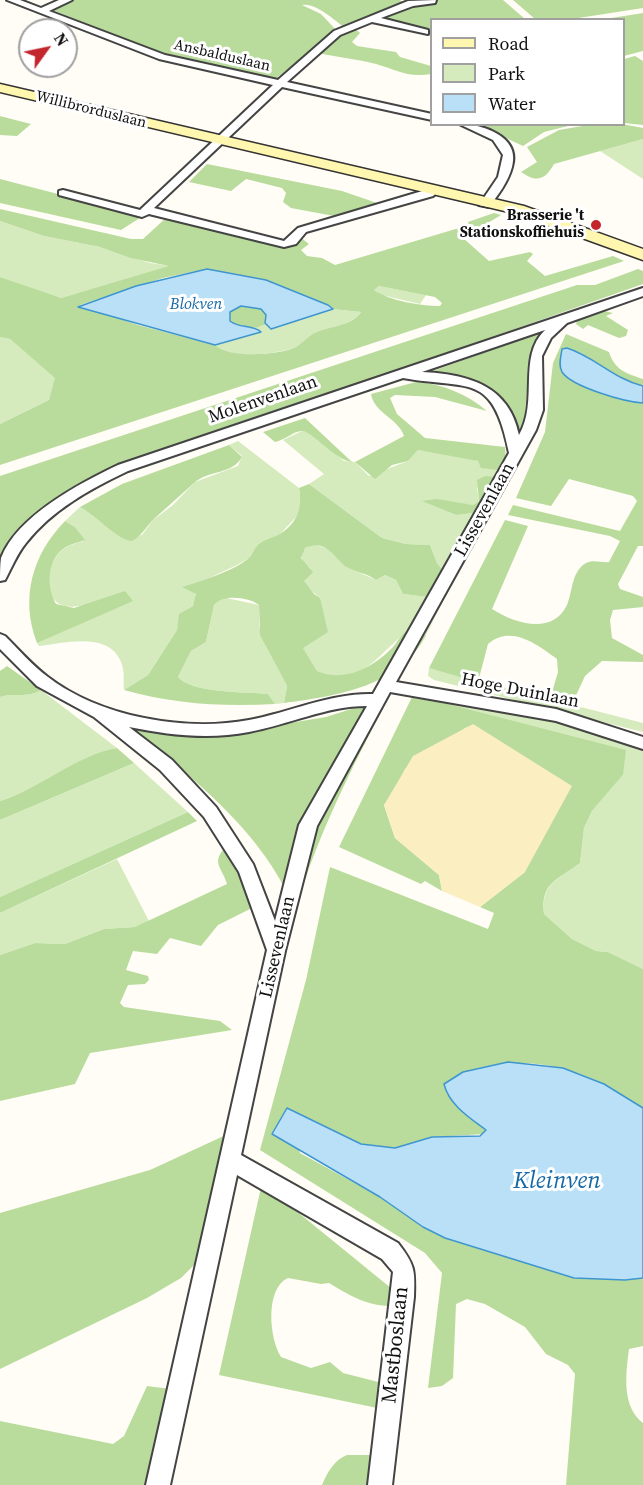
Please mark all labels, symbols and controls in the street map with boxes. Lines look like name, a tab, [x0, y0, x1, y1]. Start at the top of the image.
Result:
north arrow	[18, 18, 78, 78]
legend	[430, 18, 625, 126]
text: N	[49, 28, 74, 50]
text: Road	[488, 31, 529, 56]
street label: Ansbalduslaan	[172, 36, 272, 76]
text: Park	[488, 61, 525, 86]
street label: Willibrorduslaan	[34, 88, 148, 132]
text: Water	[488, 91, 536, 116]
place label: Brasserie 't Stationskoffiehuis	[460, 207, 584, 242]
marker: Brasserie 't Stationskoffiehuis	[589, 218, 603, 232]
water label: Blokven	[170, 295, 222, 315]
street label: Molenvenlaan	[206, 371, 320, 429]
street label: Lissevenlaan	[450, 459, 520, 561]
street label: Hoge Duinlaan	[459, 669, 581, 713]
street label: Lissevenlaan	[256, 894, 300, 1000]
water label: Kleinven	[513, 1168, 601, 1196]
street label: Mastboslaan	[377, 1285, 415, 1405]

